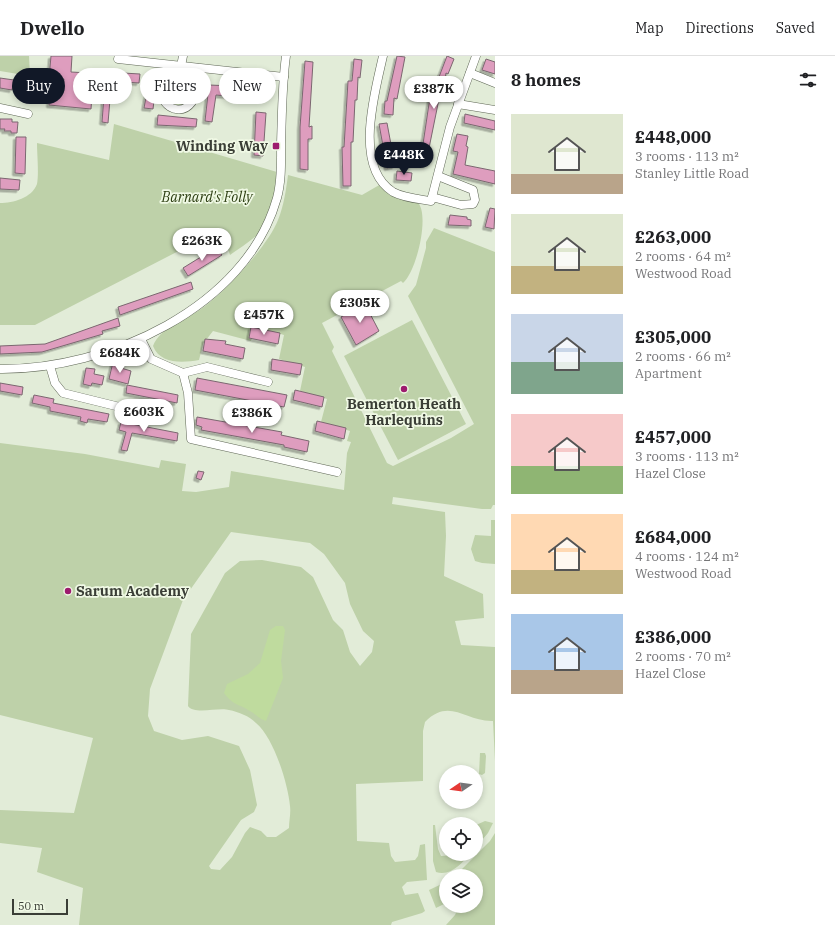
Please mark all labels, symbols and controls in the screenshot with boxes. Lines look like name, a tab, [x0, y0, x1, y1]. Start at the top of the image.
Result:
text: Dwello	[20, 16, 85, 40]
text: Map	[635, 19, 664, 37]
text: Directions	[686, 19, 754, 37]
text: Saved	[776, 19, 815, 37]
chip: Buy	[12, 68, 65, 104]
chip: Rent	[73, 68, 132, 104]
chip: Filters	[140, 68, 211, 104]
chip: New	[219, 68, 276, 104]
text: 8 homes	[511, 69, 581, 91]
icon: filters	[797, 69, 819, 91]
pin: £387K	[406, 76, 462, 110]
text: £387K	[413, 80, 455, 97]
text: £448,000	[635, 126, 711, 148]
icon: home	[543, 130, 591, 178]
place label: Winding Way	[176, 137, 268, 155]
marker: Winding Way	[271, 141, 281, 151]
pin: £448K	[376, 142, 432, 176]
text: £448K	[383, 146, 425, 163]
text: 3 rooms · 113 m²	[635, 148, 739, 165]
text: Stanley Little Road	[635, 165, 749, 182]
park label: Barnard's Folly	[161, 188, 254, 206]
text: £263,000	[635, 226, 711, 248]
pin: £263K	[174, 228, 230, 262]
icon: home	[543, 230, 591, 278]
text: £263K	[181, 232, 223, 249]
text: 2 rooms · 64 m²	[635, 248, 731, 265]
text: Westwood Road	[635, 265, 732, 282]
pin: £305K	[332, 290, 388, 324]
text: £305K	[339, 294, 381, 311]
pin: £457K	[236, 302, 292, 336]
text: £457K	[243, 306, 285, 323]
text: £305,000	[635, 326, 711, 348]
icon: home	[543, 330, 591, 378]
pin: £684K	[92, 340, 148, 374]
text: £684K	[99, 344, 141, 361]
text: 2 rooms · 66 m²	[635, 348, 731, 365]
text: Apartment	[635, 365, 702, 382]
marker: Bemerton Heath Harlequins	[399, 384, 409, 394]
place label: Bemerton Heath Harlequins	[347, 395, 461, 429]
pin: £603K	[116, 399, 172, 433]
pin: £386K	[224, 400, 280, 434]
text: £603K	[123, 403, 165, 420]
text: £386K	[231, 404, 273, 421]
text: £457,000	[635, 426, 711, 448]
icon: home	[543, 430, 591, 478]
text: 3 rooms · 113 m²	[635, 448, 739, 465]
text: Hazel Close	[635, 465, 706, 482]
text: £684,000	[635, 526, 711, 548]
icon: home	[543, 530, 591, 578]
text: 4 rooms · 124 m²	[635, 548, 739, 565]
text: Westwood Road	[635, 565, 732, 582]
place label: Sarum Academy	[76, 582, 189, 600]
marker: Sarum Academy	[63, 586, 73, 596]
text: £386,000	[635, 626, 711, 648]
icon: home	[543, 630, 591, 678]
text: 2 rooms · 70 m²	[635, 648, 731, 665]
text: Hazel Close	[635, 665, 706, 682]
north arrow	[439, 765, 483, 809]
map controls	[439, 765, 483, 913]
button: locate	[439, 817, 483, 861]
button: layers	[439, 869, 483, 913]
scale bar	[12, 897, 68, 916]
text: 50 m	[18, 899, 44, 913]

